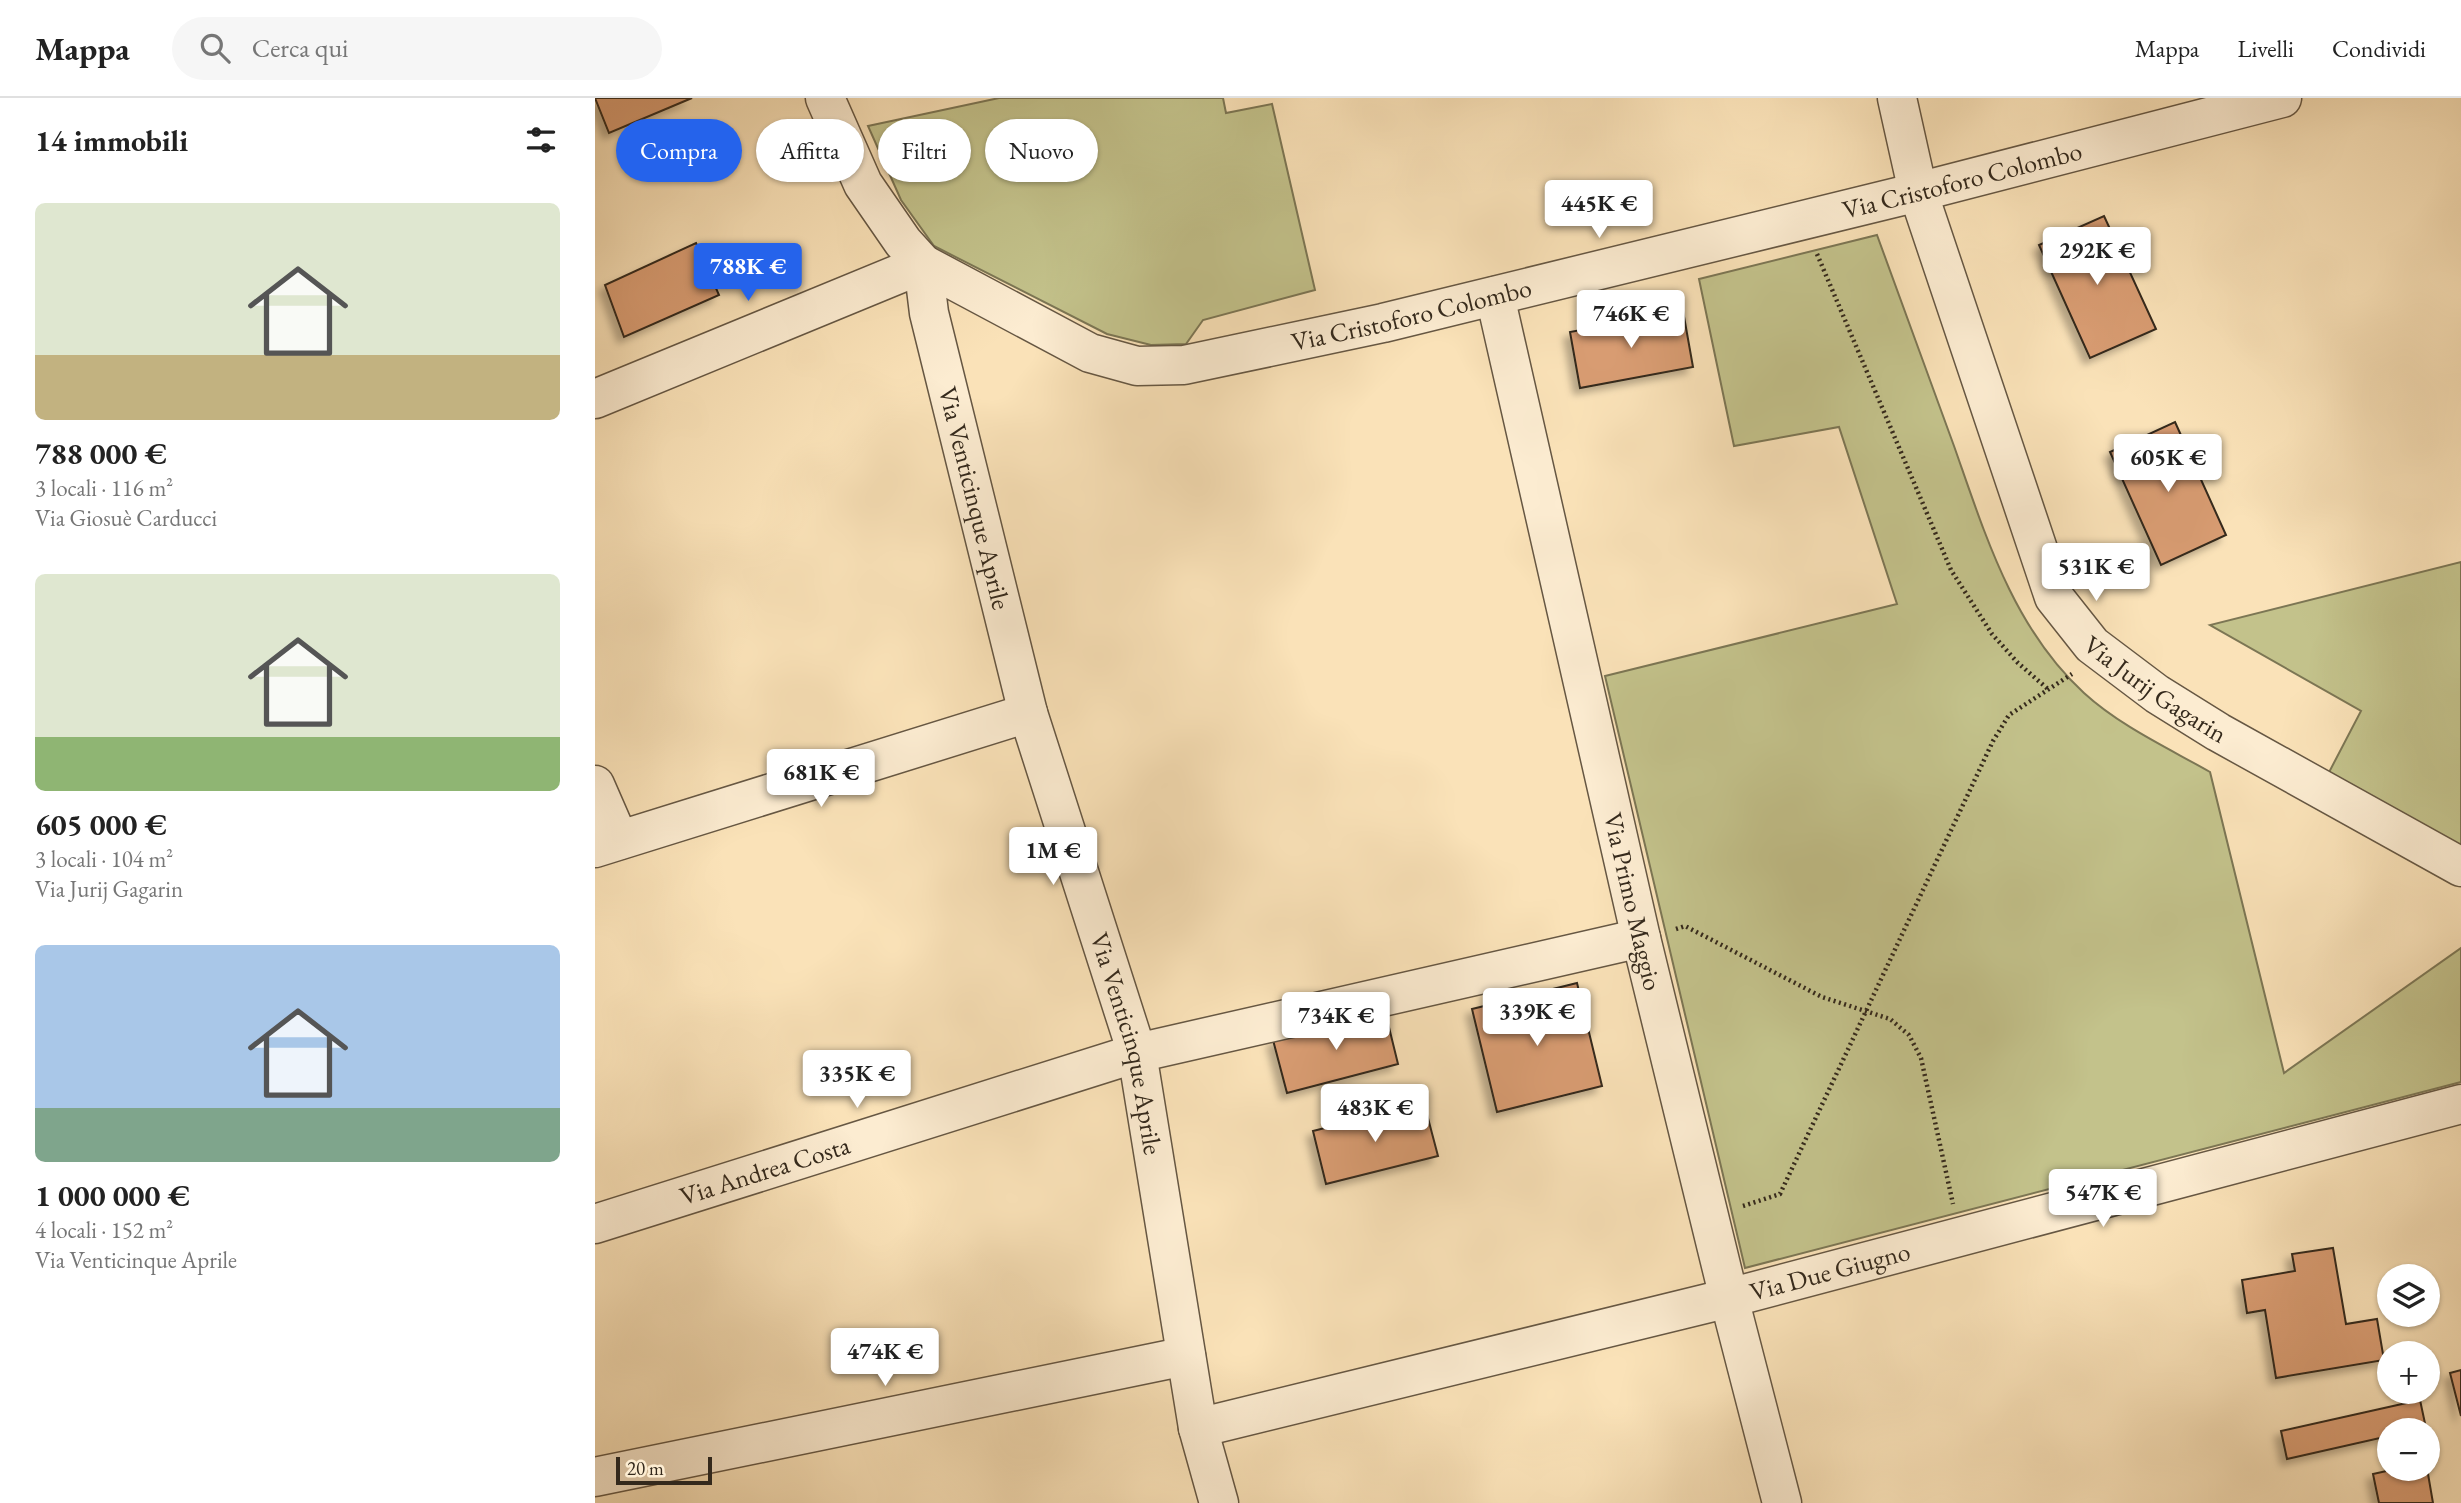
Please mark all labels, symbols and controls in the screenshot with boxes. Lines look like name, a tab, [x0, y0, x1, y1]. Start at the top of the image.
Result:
search box	[172, 17, 662, 80]
text: Mappa	[35, 27, 130, 70]
icon: search	[196, 29, 234, 67]
text: Cerca qui	[252, 31, 348, 65]
text: Mappa	[2135, 33, 2199, 64]
text: Livelli	[2237, 33, 2294, 64]
text: Condividi	[2332, 33, 2426, 64]
chip: Compra	[616, 119, 742, 182]
chip: Affitta	[756, 119, 864, 182]
chip: Filtri	[878, 119, 971, 182]
chip: Nuovo	[985, 119, 1098, 182]
text: 14 immobili	[35, 121, 188, 160]
icon: filters	[522, 121, 560, 159]
street label: Via Cristoforo Colombo	[1839, 133, 2085, 227]
pin: 445K €	[1542, 180, 1656, 240]
text: 445K €	[1561, 188, 1637, 218]
pin: 292K €	[2040, 228, 2154, 287]
text: 292K €	[2059, 235, 2135, 265]
pin: 788K €	[691, 244, 805, 303]
icon: home	[235, 248, 361, 374]
text: 788K €	[710, 251, 786, 281]
street label: Via Cristoforo Colombo	[1288, 270, 1535, 359]
pin: 746K €	[1574, 290, 1688, 350]
text: 746K €	[1593, 298, 1669, 328]
street label: Via Venticinque Aprile	[931, 383, 1019, 613]
text: 788 000 €	[35, 434, 167, 473]
pin: 605K €	[2111, 434, 2225, 494]
text: 605K €	[2130, 442, 2206, 472]
text: 3 locali · 116 m²	[35, 473, 173, 503]
text: Via Giosuè Carducci	[35, 503, 217, 533]
pin: 531K €	[2039, 544, 2153, 603]
text: 531K €	[2058, 551, 2134, 581]
icon: home	[235, 619, 361, 745]
street label: Via Jurij Gagarin	[2077, 628, 2233, 751]
pin: 681K €	[764, 750, 878, 809]
text: 681K €	[783, 757, 859, 787]
text: 605 000 €	[35, 805, 167, 844]
street label: Via Primo Maggio	[1596, 809, 1670, 994]
pin: 1M €	[1012, 828, 1094, 887]
text: 1M €	[1025, 835, 1081, 865]
text: 3 locali · 104 m²	[35, 844, 173, 874]
text: Via Jurij Gagarin	[35, 874, 183, 904]
street label: Via Venticinque Aprile	[1082, 928, 1170, 1157]
pin: 339K €	[1480, 988, 1594, 1048]
icon: home	[235, 990, 361, 1116]
pin: 734K €	[1279, 992, 1393, 1052]
text: 339K €	[1499, 996, 1575, 1026]
text: 734K €	[1298, 1000, 1374, 1030]
pin: 335K €	[800, 1051, 914, 1110]
text: 335K €	[819, 1058, 895, 1088]
pin: 483K €	[1318, 1084, 1432, 1144]
text: 483K €	[1337, 1092, 1413, 1122]
street label: Via Andrea Costa	[675, 1127, 855, 1213]
pin: 547K €	[2046, 1170, 2160, 1229]
text: 1 000 000 €	[35, 1176, 190, 1215]
text: 547K €	[2065, 1177, 2141, 1207]
text: 4 locali · 152 m²	[35, 1215, 173, 1245]
street label: Via Due Giugno	[1746, 1234, 1914, 1309]
text: Via Venticinque Aprile	[35, 1245, 237, 1275]
map controls	[2377, 1264, 2440, 1481]
button: layers	[2377, 1264, 2440, 1327]
pin: 474K €	[828, 1328, 942, 1388]
text: 474K €	[847, 1336, 923, 1366]
button: +	[2377, 1341, 2440, 1404]
button: −	[2377, 1418, 2440, 1481]
scale bar	[616, 1454, 712, 1486]
text: 20 m	[627, 1456, 664, 1481]

